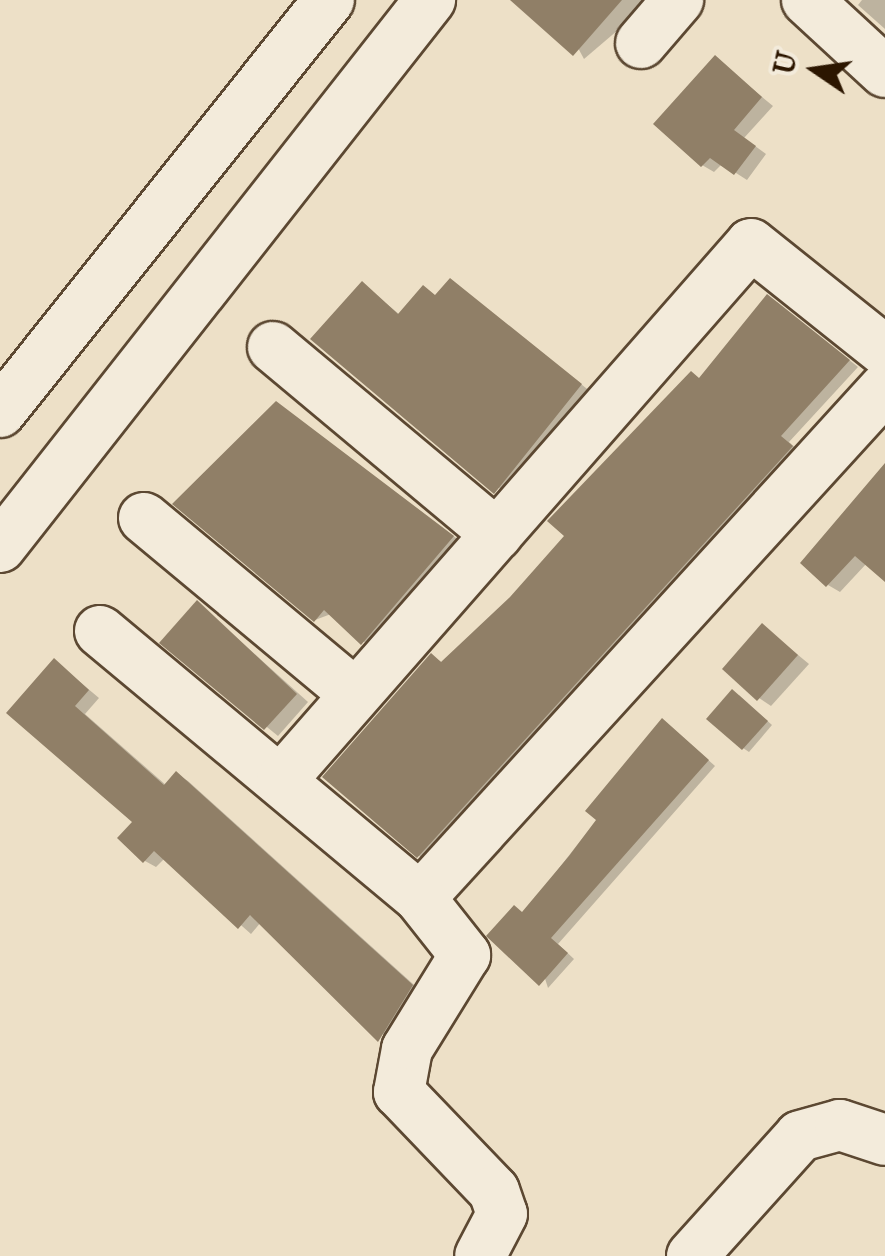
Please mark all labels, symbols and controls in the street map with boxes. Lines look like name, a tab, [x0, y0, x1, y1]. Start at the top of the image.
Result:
north arrow	[765, 20, 865, 120]
text: U	[766, 48, 805, 78]

